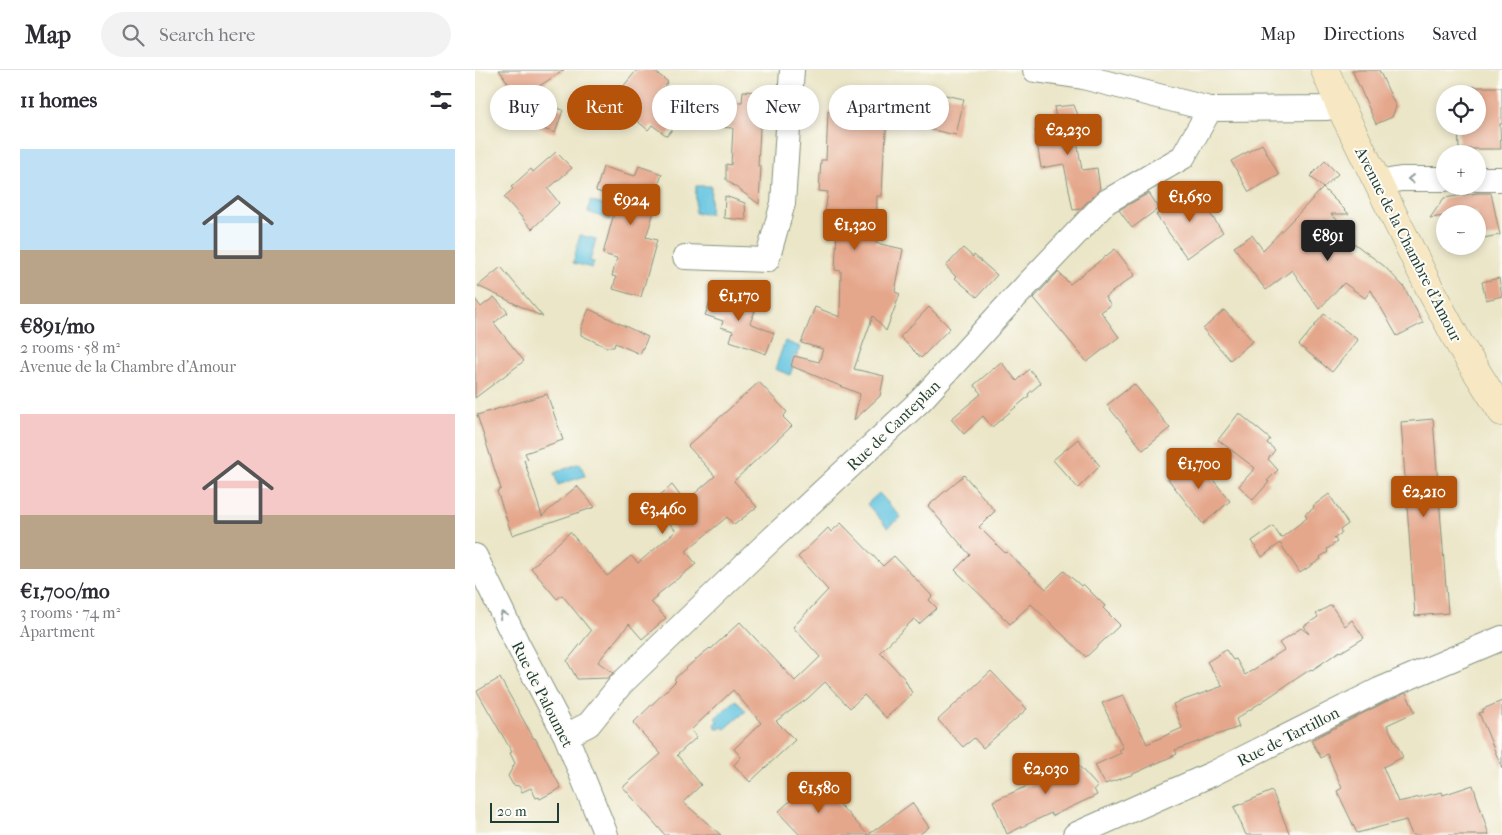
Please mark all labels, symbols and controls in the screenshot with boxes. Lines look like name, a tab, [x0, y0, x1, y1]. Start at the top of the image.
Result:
search box	[101, 12, 451, 57]
text: Map	[25, 21, 71, 49]
icon: search	[119, 21, 147, 49]
text: Search here	[159, 24, 255, 46]
text: Map	[1261, 24, 1295, 45]
text: Directions	[1323, 24, 1404, 45]
text: Saved	[1432, 24, 1477, 45]
chip: Buy	[490, 85, 557, 130]
chip: Rent	[567, 85, 642, 130]
chip: Filters	[652, 85, 737, 130]
chip: New	[747, 85, 819, 130]
chip: Apartment	[829, 85, 949, 130]
map controls	[1436, 85, 1486, 255]
button: locate	[1436, 85, 1486, 135]
icon: filters	[427, 86, 455, 114]
text: 11 homes	[20, 88, 97, 112]
pin: €2,230	[1027, 114, 1109, 156]
text: €2,230	[1046, 120, 1090, 139]
street label: Avenue de la Chambre d'Amour	[1351, 143, 1466, 345]
button: +	[1436, 145, 1486, 195]
one-way arrow	[1407, 174, 1415, 184]
pin: €1,650	[1149, 180, 1231, 223]
icon: home	[193, 182, 283, 272]
pin: €924	[601, 184, 661, 226]
text: €1,650	[1169, 187, 1211, 206]
text: €924	[613, 190, 649, 209]
button: −	[1436, 205, 1486, 255]
pin: €1,320	[814, 208, 896, 251]
text: €1,320	[834, 215, 876, 234]
pin: €891	[1298, 220, 1358, 262]
text: €891	[1312, 226, 1344, 245]
pin: €1,170	[698, 280, 780, 322]
text: €1,170	[719, 286, 759, 305]
text: €891/mo	[20, 314, 95, 338]
text: 2 rooms · 58 m²	[20, 338, 120, 357]
text: Avenue de la Chambre d'Amour	[20, 357, 236, 376]
street label: Rue de Canteplan	[843, 376, 944, 475]
icon: home	[193, 447, 283, 537]
pin: €1,700	[1158, 448, 1240, 490]
text: €1,700	[1178, 454, 1220, 473]
pin: €2,210	[1383, 476, 1465, 518]
text: €2,210	[1402, 482, 1446, 501]
pin: €3,460	[622, 492, 704, 535]
text: €3,460	[640, 499, 686, 518]
text: €1,700/mo	[20, 579, 110, 603]
text: 3 rooms · 74 m²	[20, 603, 120, 622]
one-way arrow	[499, 611, 509, 620]
text: Apartment	[20, 622, 95, 641]
street label: Rue de Paloumet	[508, 638, 578, 751]
street label: Rue de Tartillon	[1234, 702, 1343, 770]
pin: €2,030	[1005, 752, 1087, 795]
text: €2,030	[1023, 759, 1069, 778]
pin: €1,580	[778, 772, 860, 814]
text: €1,580	[798, 778, 840, 797]
scale bar	[490, 800, 559, 823]
text: 20 m	[497, 803, 527, 820]

